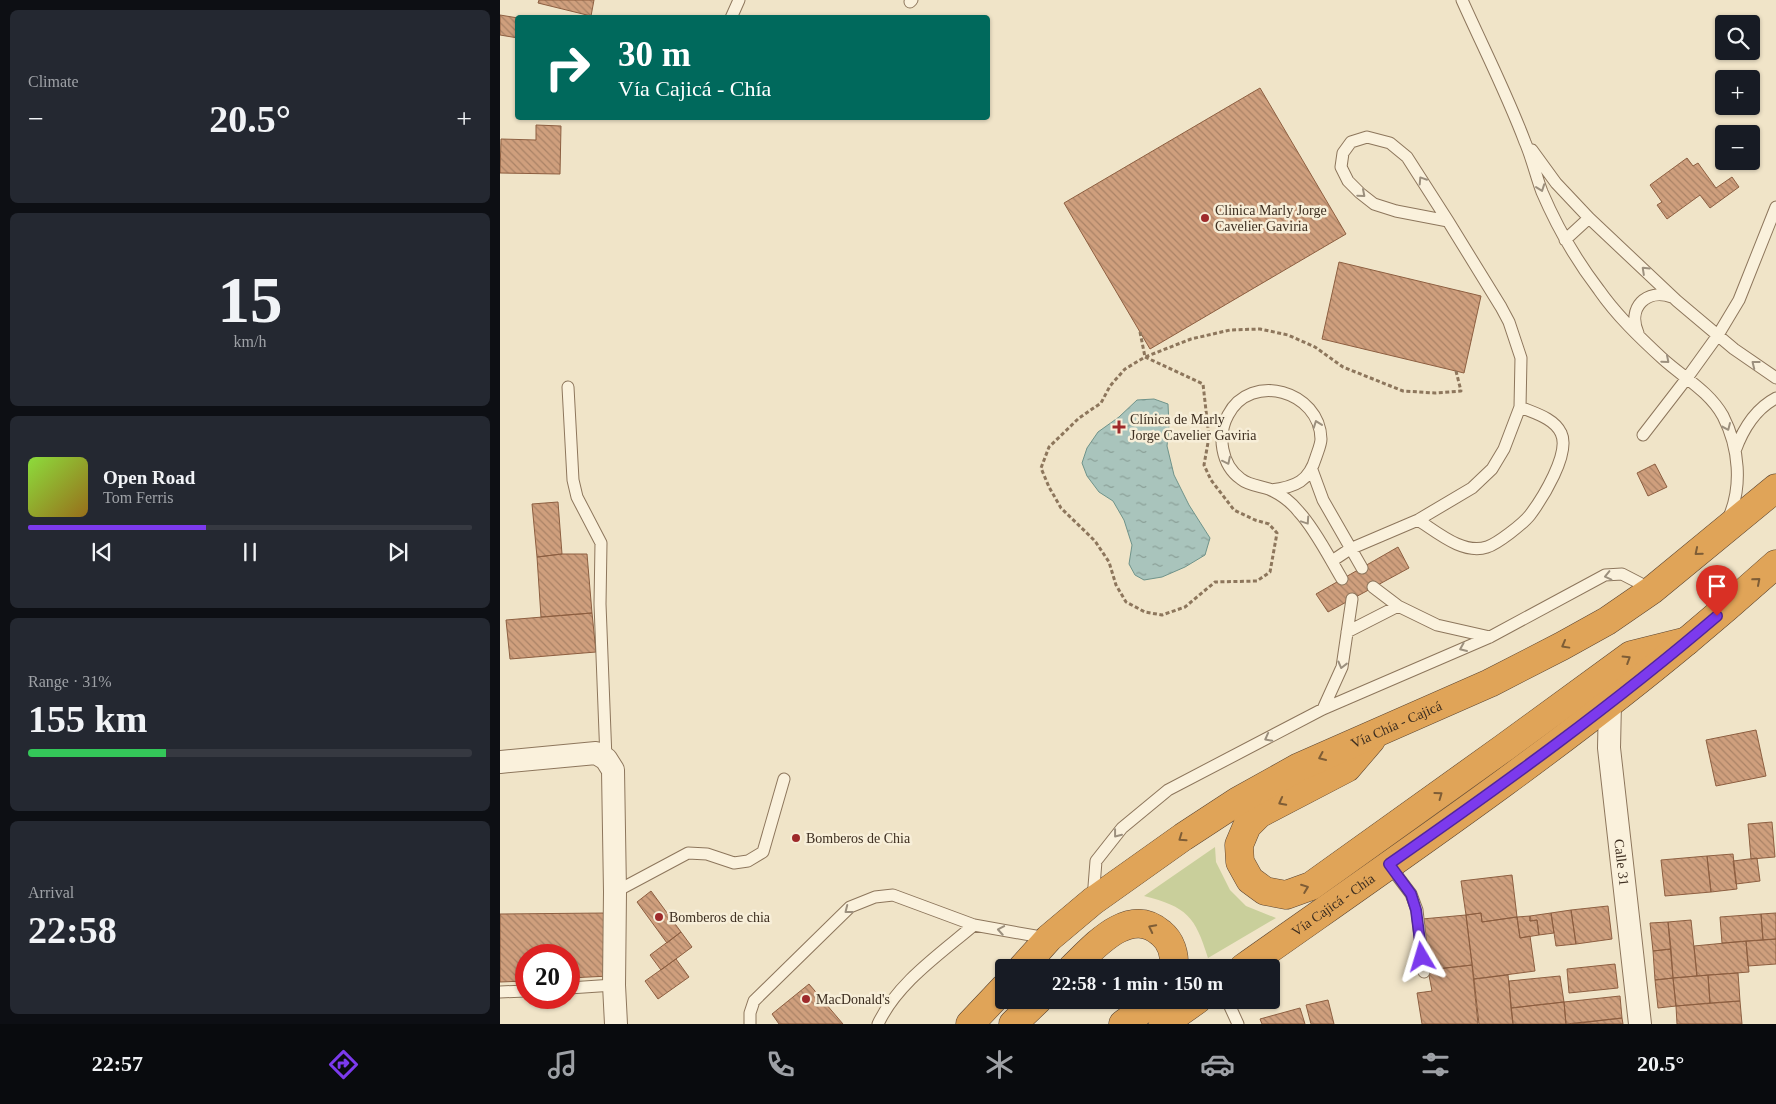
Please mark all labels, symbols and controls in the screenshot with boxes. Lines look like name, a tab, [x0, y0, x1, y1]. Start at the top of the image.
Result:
map controls	[1715, 15, 1760, 170]
button: search	[1715, 15, 1760, 60]
icon: right	[535, 35, 600, 100]
text: 30 m	[618, 35, 691, 74]
button: +	[1715, 70, 1760, 115]
text: Climate	[28, 73, 79, 90]
text: Vía Cajicá - Chía	[618, 76, 771, 101]
text: 20.5°	[209, 98, 291, 140]
text: −	[28, 103, 44, 134]
text: +	[456, 103, 472, 134]
button: −	[1715, 125, 1760, 170]
one-way arrow	[1419, 176, 1428, 186]
one-way arrow	[1535, 183, 1545, 192]
one-way arrow	[1356, 188, 1365, 197]
place label: Clinica Marly Jorge Cavelier Gaviria	[1215, 203, 1327, 234]
marker: Clinica Marly Jorge Cavelier Gaviria	[1199, 212, 1211, 224]
text: 15	[218, 264, 283, 336]
one-way arrow	[1641, 267, 1650, 276]
text: km/h	[234, 333, 266, 350]
one-way arrow	[1660, 355, 1669, 364]
one-way arrow	[1751, 361, 1761, 370]
place label: Clínica de Marly Jorge Cavelier Gaviria	[1130, 412, 1257, 443]
marker: Clínica de Marly Jorge Cavelier Gaviria	[1112, 420, 1126, 434]
one-way arrow	[1313, 420, 1323, 429]
one-way arrow	[1721, 422, 1732, 431]
one-way arrow	[1221, 456, 1231, 465]
text: Open Road	[103, 467, 195, 488]
text: Tom Ferris	[103, 489, 173, 506]
one-way arrow	[1300, 515, 1309, 525]
icon: previous	[88, 538, 116, 566]
icon: pause	[236, 538, 264, 566]
icon: next	[384, 538, 412, 566]
one-way arrow	[1695, 546, 1704, 555]
pin	[1696, 565, 1738, 616]
one-way arrow	[1604, 570, 1613, 581]
icon: arrive	[1703, 572, 1731, 600]
one-way arrow	[1751, 578, 1760, 586]
one-way arrow	[1561, 638, 1570, 648]
one-way arrow	[1459, 642, 1468, 653]
one-way arrow	[1621, 655, 1630, 665]
one-way arrow	[1337, 660, 1348, 669]
text: Range · 31%	[28, 673, 112, 690]
text: 155 km	[28, 698, 147, 740]
street label: Vía Chía - Cajicá	[1349, 698, 1445, 751]
one-way arrow	[1264, 732, 1273, 742]
one-way arrow	[1318, 751, 1327, 761]
one-way arrow	[1433, 792, 1442, 801]
one-way arrow	[1278, 795, 1287, 805]
one-way arrow	[1114, 828, 1122, 837]
place label: Bomberos de Chia	[806, 831, 911, 846]
marker: Bomberos de Chia	[790, 832, 802, 844]
one-way arrow	[1178, 832, 1188, 841]
street label: Calle 31	[1611, 838, 1631, 887]
street label: Vía Cajicá - Chía	[1289, 870, 1378, 939]
one-way arrow	[1300, 883, 1309, 894]
text: Arrival	[28, 884, 74, 901]
one-way arrow	[844, 904, 854, 913]
text: 22:58	[28, 909, 117, 951]
place label: Bomberos de chia	[669, 910, 771, 925]
marker: Bomberos de chia	[653, 911, 665, 923]
one-way arrow	[1149, 924, 1158, 934]
one-way arrow	[997, 925, 1006, 935]
position arrow	[1395, 930, 1447, 982]
speed limit sign: 20	[515, 944, 580, 1009]
text: 22:58 · 1 min · 150 m	[1052, 973, 1223, 994]
place label: MacDonald's	[816, 992, 890, 1007]
marker: MacDonald's	[800, 993, 812, 1005]
icon: directions	[326, 1047, 361, 1082]
icon: music	[545, 1047, 580, 1082]
icon: phone	[763, 1047, 798, 1082]
icon: climate	[982, 1047, 1017, 1082]
icon: car	[1200, 1047, 1235, 1082]
icon: filters	[1418, 1047, 1453, 1082]
text: 22:57	[92, 1051, 143, 1076]
text: 20.5°	[1637, 1051, 1684, 1076]

